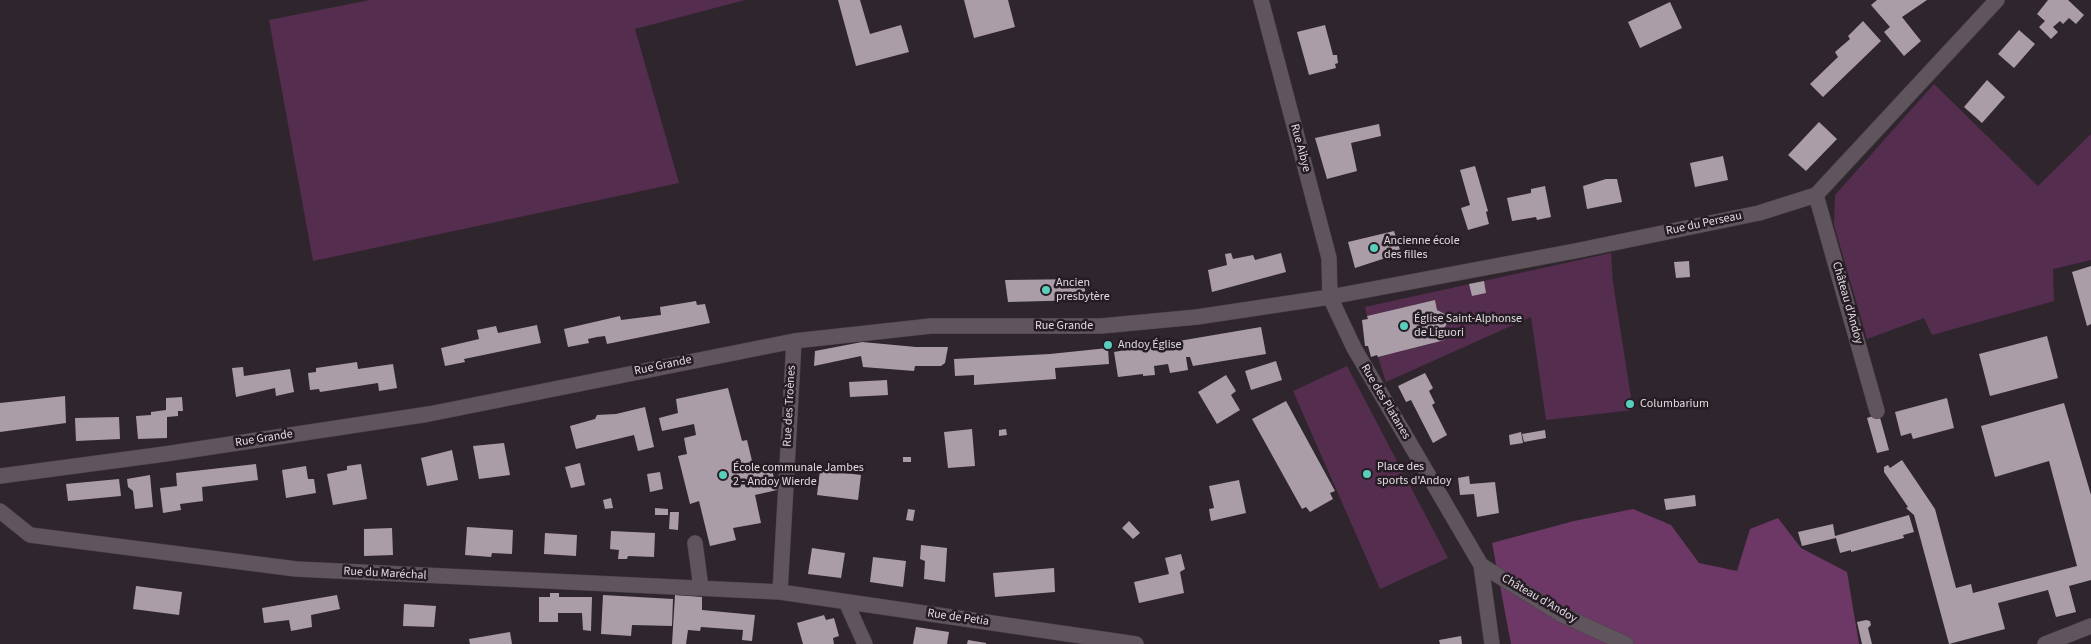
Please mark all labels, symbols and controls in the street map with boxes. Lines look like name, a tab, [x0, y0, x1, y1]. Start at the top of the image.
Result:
street label: Rue Aibye	[1287, 122, 1313, 174]
street label: Rue du Perseau	[1665, 209, 1743, 239]
place label: Ancienne école des filles	[1384, 234, 1460, 262]
marker: Ancienne école des filles	[1368, 242, 1380, 254]
street label: Château d'Andoy	[1828, 260, 1866, 346]
place label: Ancien presbytère	[1056, 276, 1110, 304]
marker: Ancien presbytère	[1040, 284, 1052, 296]
place label: Église Saint-Alphonse de Liguori	[1414, 312, 1522, 340]
street label: Rue Grande	[1035, 319, 1093, 333]
marker: Église Saint-Alphonse de Liguori	[1398, 320, 1410, 332]
place label: Andoy Église	[1118, 338, 1182, 352]
marker: Andoy Église	[1102, 339, 1114, 351]
street label: Rue Grande	[633, 353, 693, 379]
street label: Rue des Platanes	[1357, 362, 1413, 442]
street label: Rue des Troènes	[781, 365, 799, 447]
place label: Columbarium	[1640, 397, 1709, 411]
marker: Columbarium	[1624, 398, 1636, 410]
street label: Rue Grande	[234, 427, 294, 451]
place label: Place des sports d'Andoy	[1377, 460, 1452, 488]
place label: École communale Jambes 2 - Andoy Wierde	[733, 461, 864, 489]
marker: Place des sports d'Andoy	[1361, 468, 1373, 480]
marker: École communale Jambes 2 - Andoy Wierde	[717, 469, 729, 481]
street label: Rue du Maréchal	[343, 565, 427, 583]
street label: Château d'Andoy	[1499, 572, 1579, 626]
street label: Rue de Petia	[926, 607, 990, 629]

